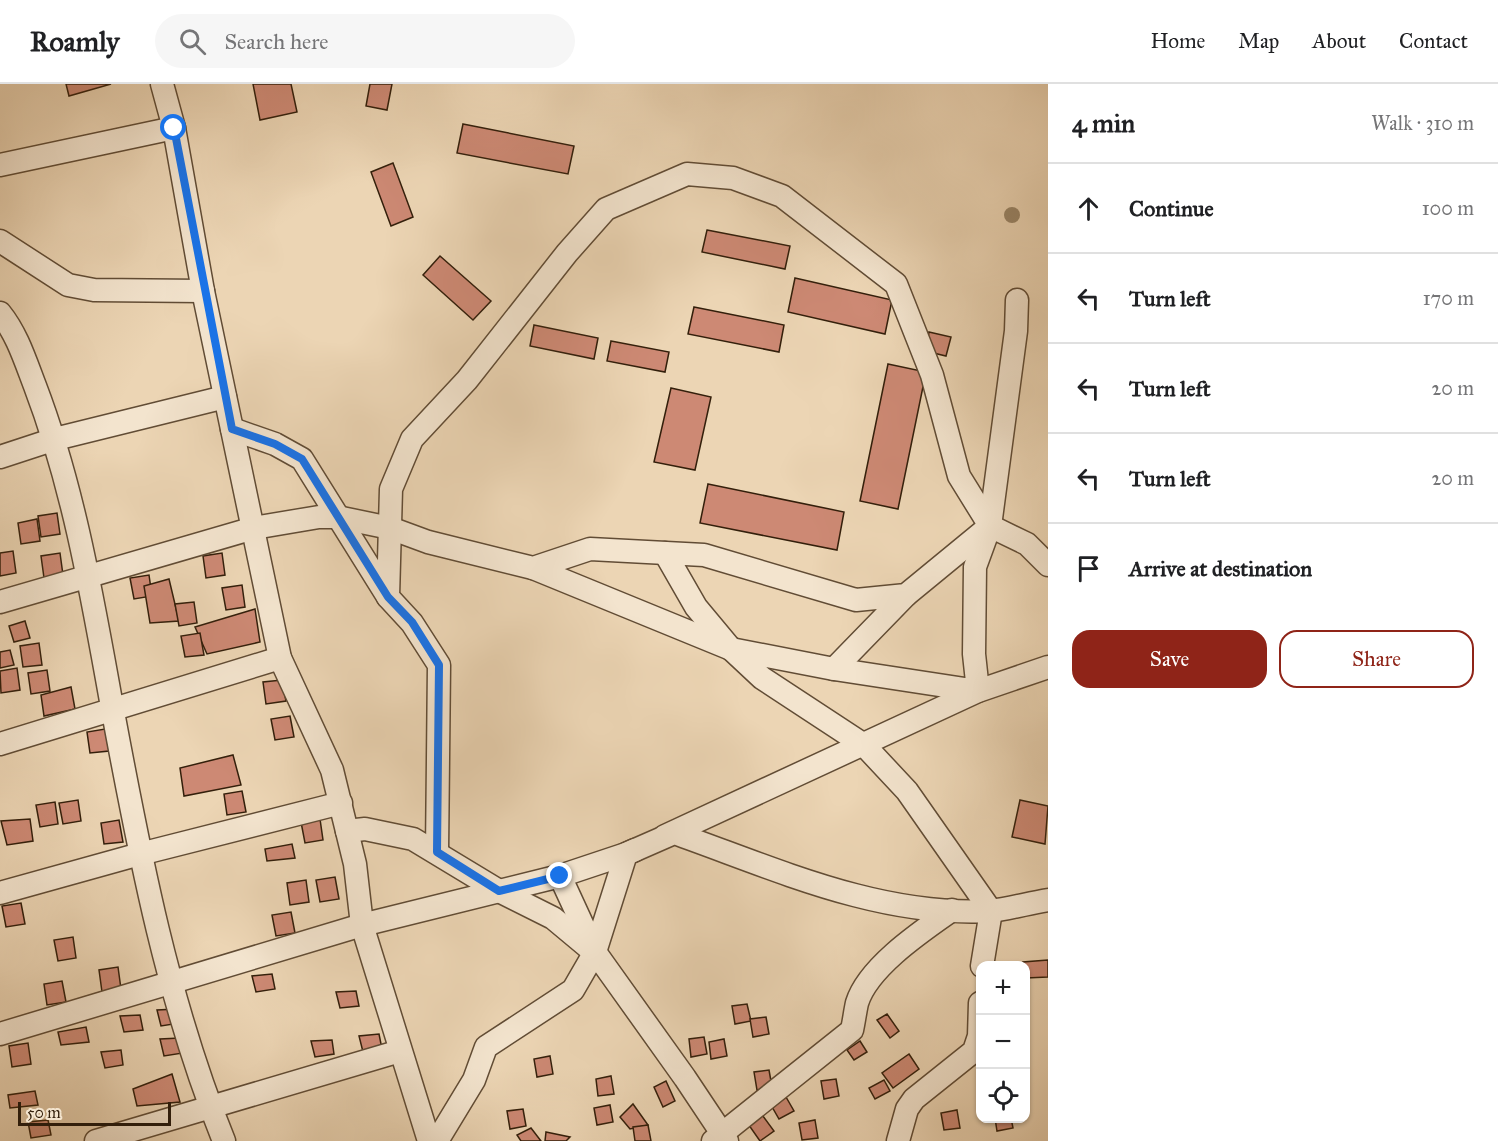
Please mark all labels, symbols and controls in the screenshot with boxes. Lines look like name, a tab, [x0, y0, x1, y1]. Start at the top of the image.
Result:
search box	[155, 14, 575, 68]
text: Roamly	[30, 24, 119, 59]
icon: search	[176, 25, 209, 58]
text: Search here	[224, 28, 328, 55]
text: Home	[1150, 28, 1205, 54]
text: Map	[1238, 28, 1279, 54]
text: About	[1312, 28, 1366, 54]
text: Contact	[1399, 28, 1468, 54]
text: 4 min	[1072, 107, 1135, 139]
text: Walk · 310 m	[1371, 111, 1474, 135]
route start	[160, 114, 186, 140]
icon: ahead	[1072, 192, 1105, 225]
text: Continue	[1129, 195, 1214, 222]
text: 100 m	[1422, 196, 1474, 220]
icon: left	[1072, 282, 1105, 315]
text: Turn left	[1129, 285, 1211, 312]
text: 170 m	[1423, 286, 1474, 310]
icon: left	[1072, 372, 1105, 405]
text: Turn left	[1129, 375, 1211, 402]
text: 20 m	[1431, 376, 1474, 400]
icon: left	[1072, 462, 1105, 495]
text: Turn left	[1129, 465, 1211, 492]
text: 20 m	[1431, 466, 1474, 490]
icon: arrive	[1072, 552, 1105, 585]
text: Arrive at destination	[1129, 555, 1312, 582]
button: Save	[1072, 630, 1267, 688]
button: Share	[1279, 630, 1474, 688]
route end	[546, 862, 572, 888]
map controls	[976, 961, 1030, 1123]
button: +	[976, 961, 1030, 1015]
button: −	[976, 1015, 1030, 1069]
button: locate	[976, 1069, 1030, 1123]
scale bar	[18, 1099, 171, 1126]
text: 50 m	[27, 1103, 61, 1122]

